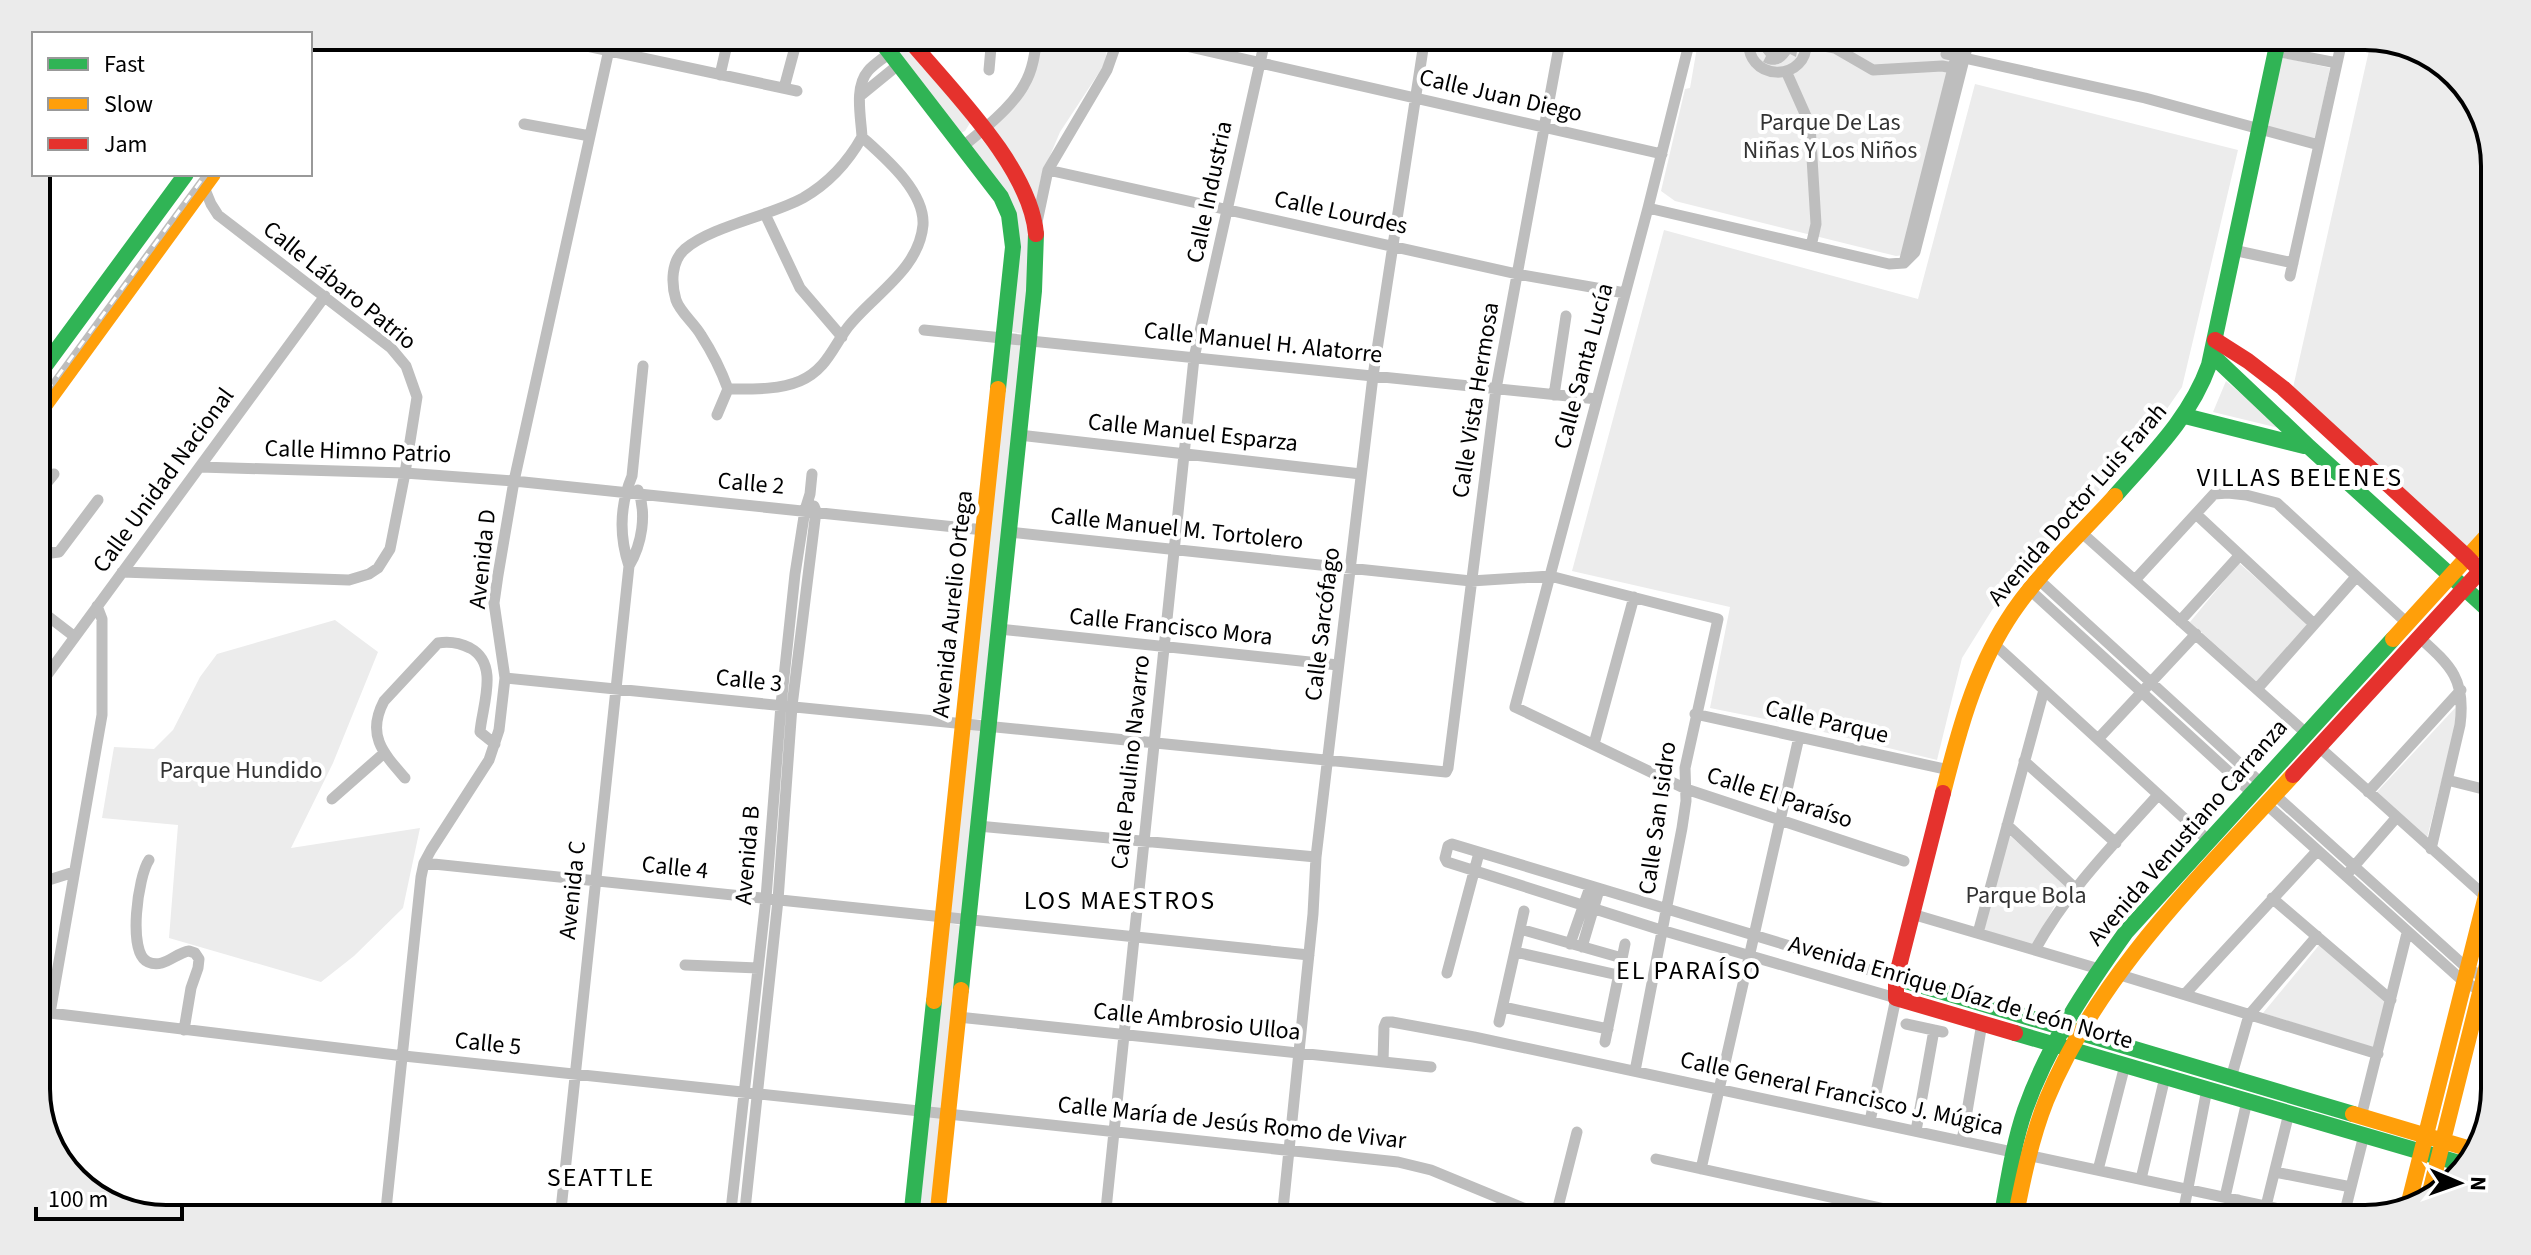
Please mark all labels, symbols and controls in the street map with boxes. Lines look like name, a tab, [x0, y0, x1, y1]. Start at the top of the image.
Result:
legend	[32, 32, 312, 176]
text: Fast	[104, 47, 145, 82]
street label: Calle Juan Diego	[1416, 60, 1586, 131]
text: Slow	[104, 87, 153, 122]
park label: Parque De Las Niñas Y Los Niños	[1743, 105, 1917, 168]
street label: Calle Industria	[1177, 118, 1242, 266]
text: Jam	[104, 127, 148, 162]
street label: Calle Lourdes	[1271, 181, 1411, 244]
street label: Calle Lábaro Patrio	[255, 212, 424, 358]
street label: Calle Santa Lucía	[1544, 279, 1622, 453]
street label: Calle Vista Hermosa	[1443, 300, 1508, 501]
street label: Calle Manuel H. Alatorre	[1142, 313, 1384, 372]
street label: Calle Unidad Nacional	[84, 380, 243, 580]
street label: Avenida Doctor Luis Farah	[1979, 395, 2175, 613]
street label: Calle Manuel Esparza	[1086, 404, 1300, 461]
street label: Calle Himno Patrio	[264, 431, 452, 472]
district label: VILLAS BELENES	[2197, 459, 2403, 496]
street label: Calle 2	[716, 463, 786, 504]
street label: Avenida Aurelio Ortega	[923, 489, 982, 719]
street label: Calle Manuel M. Tortolero	[1049, 498, 1305, 559]
street label: Avenida D	[460, 508, 505, 611]
street label: Calle Sarcófago	[1296, 545, 1349, 703]
street label: Calle Francisco Mora	[1067, 598, 1275, 655]
street label: Calle Paulino Navarro	[1102, 653, 1159, 871]
street label: Calle 3	[714, 660, 784, 701]
street label: Calle Parque	[1762, 690, 1892, 753]
street label: Avenida Venustiano Carranza	[2079, 711, 2296, 954]
street label: Calle San Isidro	[1629, 739, 1686, 897]
park label: Parque Hundido	[159, 753, 323, 788]
street label: Calle El Paraíso	[1702, 757, 1857, 838]
street label: Avenida B	[726, 804, 769, 906]
street label: Avenida C	[550, 839, 595, 941]
street label: Calle 4	[640, 847, 710, 888]
park label: Parque Bola	[1965, 878, 2087, 913]
district label: LOS MAESTROS	[1024, 882, 1216, 919]
street label: Avenida Enrique Díaz de León Norte	[1785, 926, 2137, 1058]
district label: EL PARAÍSO	[1616, 952, 1762, 989]
street label: Calle Ambrosio Ulloa	[1092, 993, 1302, 1050]
street label: Calle 5	[453, 1023, 523, 1064]
street label: Calle General Francisco J. Múgica	[1677, 1042, 2007, 1145]
street label: Calle María de Jesús Romo de Vivar	[1056, 1087, 1409, 1158]
north arrow	[2419, 1143, 2499, 1223]
district label: SEATTLE	[547, 1159, 655, 1196]
scale bar	[36, 1171, 182, 1221]
text: N	[2462, 1176, 2494, 1192]
text: 100 m	[48, 1182, 108, 1217]

